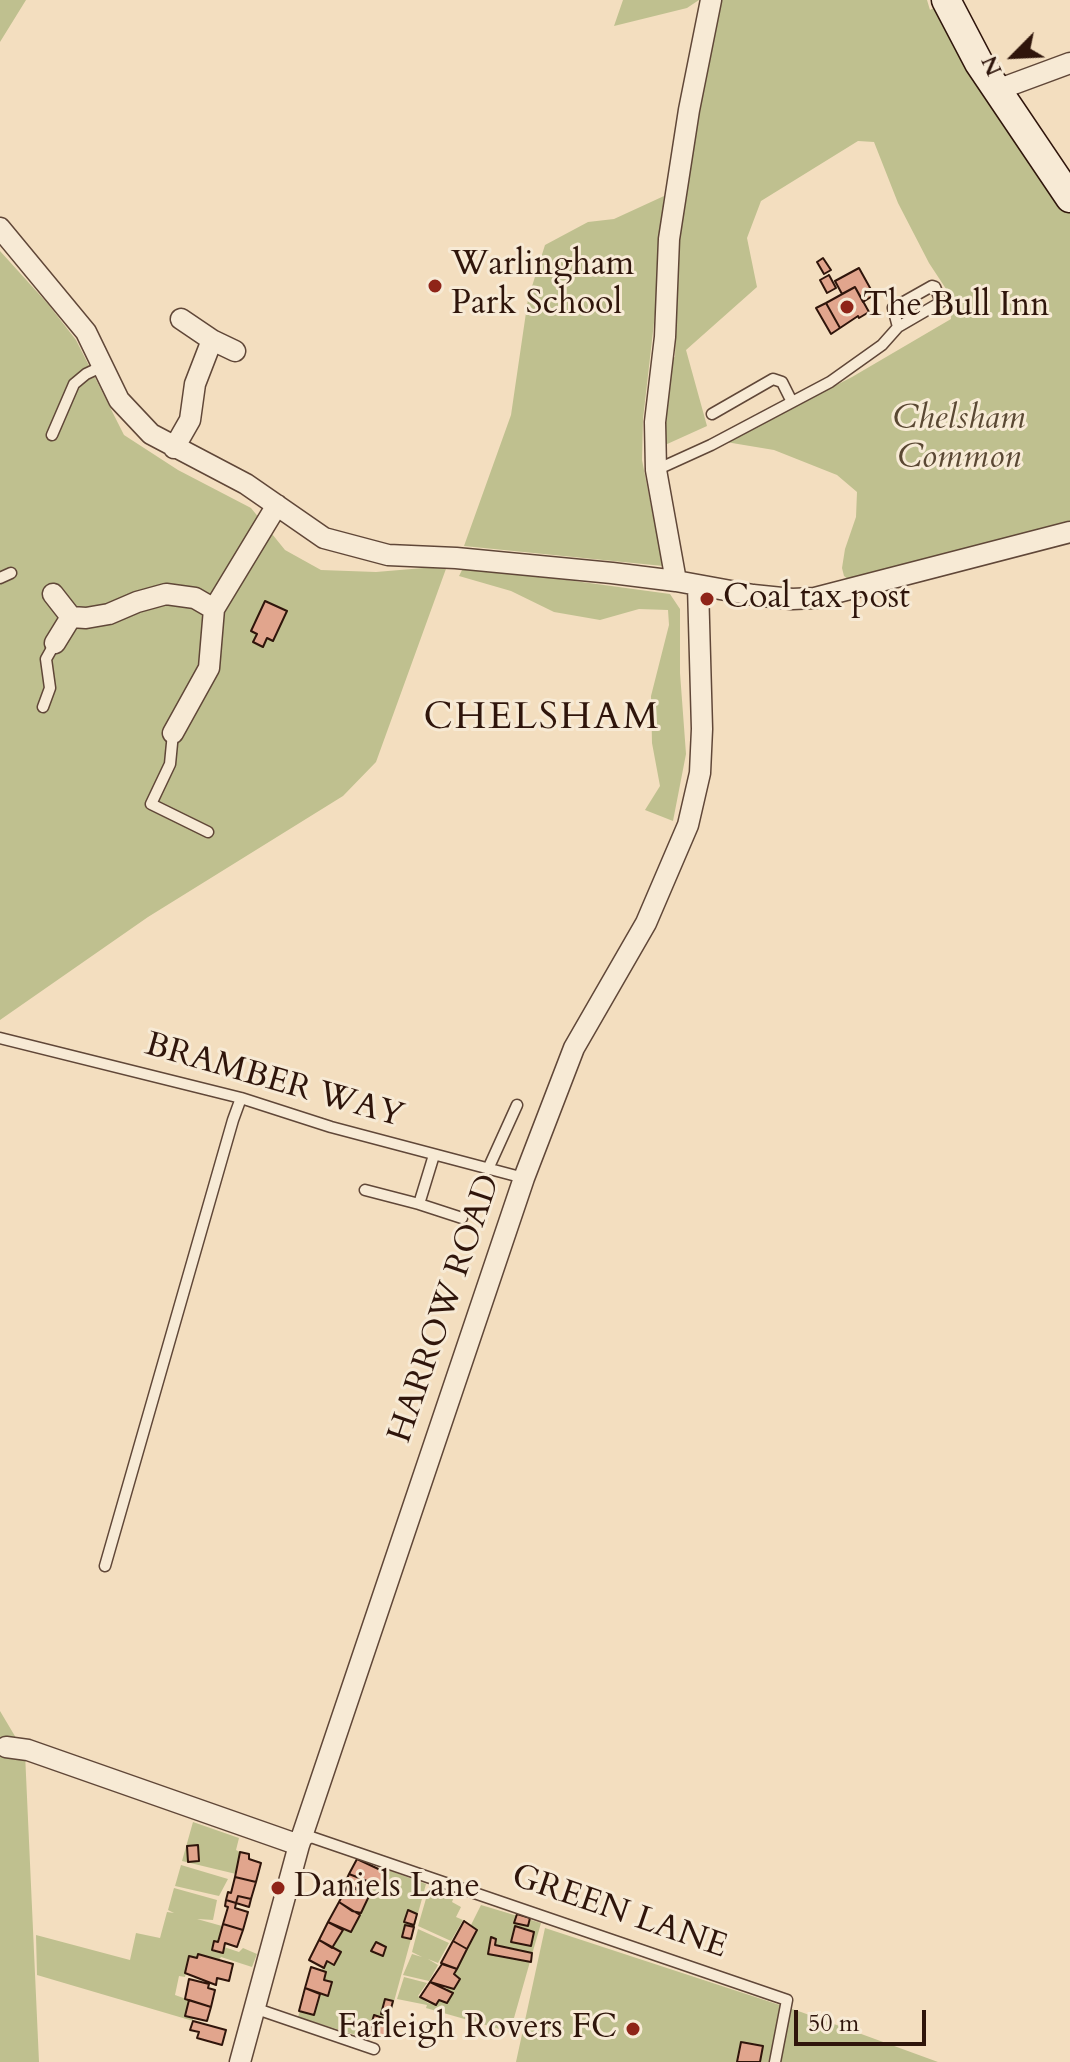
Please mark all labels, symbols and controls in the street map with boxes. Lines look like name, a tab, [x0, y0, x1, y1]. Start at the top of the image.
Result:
north arrow	[974, 16, 1054, 96]
text: N	[974, 51, 1010, 81]
place label: Warlingham Park School	[451, 246, 634, 326]
marker: Warlingham Park School	[426, 277, 444, 295]
place label: The Bull Inn	[863, 287, 1050, 327]
marker: The Bull Inn	[838, 298, 856, 316]
park label: Chelsham Common	[893, 400, 1025, 480]
place label: Coal tax post	[723, 579, 910, 619]
marker: Coal tax post	[698, 590, 716, 608]
district label: CHELSHAM	[424, 696, 660, 742]
street label: BRAMBER WAY	[140, 1026, 408, 1138]
street label: HARROW ROAD	[381, 1170, 511, 1448]
street label: GREEN LANE	[506, 1857, 732, 1969]
place label: Daniels Lane	[294, 1868, 480, 1908]
marker: Daniels Lane	[269, 1879, 287, 1897]
scale bar	[798, 1994, 930, 2044]
text: 50 m	[808, 2007, 859, 2040]
place label: Farleigh Rovers FC	[337, 2009, 617, 2049]
marker: Farleigh Rovers FC	[624, 2020, 642, 2038]

